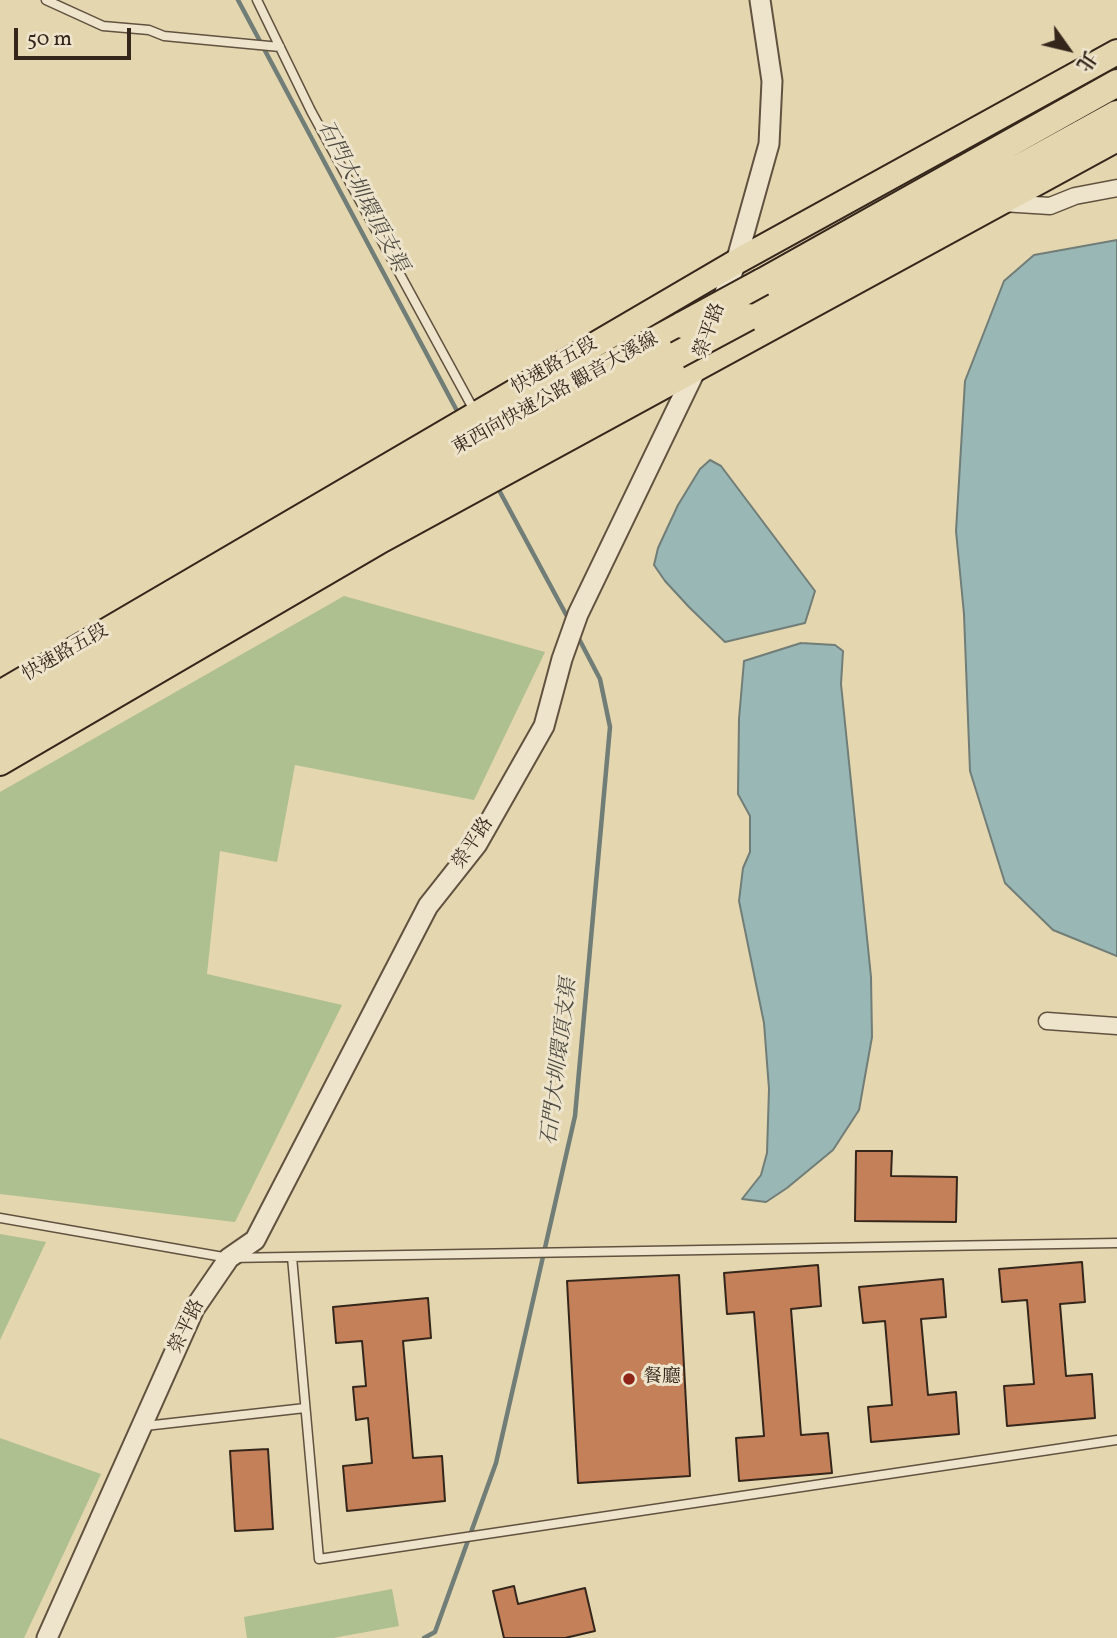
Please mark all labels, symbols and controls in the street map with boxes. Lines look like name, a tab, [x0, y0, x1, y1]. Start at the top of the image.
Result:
scale bar	[18, 14, 135, 58]
north arrow	[1033, 14, 1103, 84]
text: 50 m	[27, 25, 72, 54]
text: 北	[1069, 46, 1102, 76]
water label: 石門大圳環頂支渠	[310, 117, 412, 277]
street label: 榮平路	[691, 300, 731, 362]
street label: 東西向快速公路 觀音大溪線	[449, 329, 663, 461]
street label: 快速路五段	[508, 333, 602, 401]
street label: 快速路五段	[19, 620, 113, 688]
street label: 榮平路	[449, 814, 499, 874]
water label: 石門大圳環頂支渠	[538, 977, 584, 1147]
street label: 榮平路	[165, 1296, 211, 1358]
place label: 餐廳	[643, 1368, 681, 1390]
marker: 餐廳	[621, 1371, 637, 1387]

